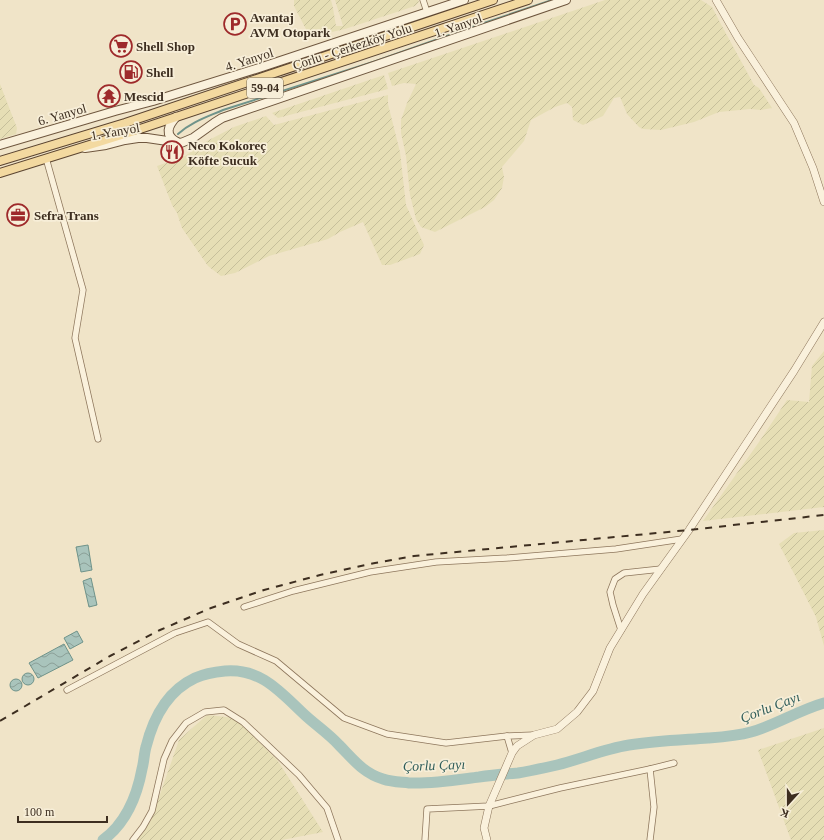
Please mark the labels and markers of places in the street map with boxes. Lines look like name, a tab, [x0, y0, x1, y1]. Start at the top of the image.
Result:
place label: Avantaj AVM Otopark	[250, 10, 331, 40]
parking icon: Avantaj AVM Otopark	[222, 11, 248, 37]
supermarket icon: Shell Shop	[108, 33, 134, 59]
place label: Shell Shop	[136, 39, 195, 54]
fuel station icon: Shell	[118, 59, 144, 85]
place label: Shell	[146, 65, 174, 80]
temple icon: Mescid	[96, 83, 122, 109]
place label: Mescid	[124, 89, 164, 104]
place label: Neco Kokoreç Köfte Sucuk	[188, 138, 266, 168]
restaurant icon: Neco Kokoreç Köfte Sucuk	[159, 139, 185, 165]
office icon: Sefra Trans	[5, 202, 31, 228]
place label: Sefra Trans	[34, 208, 99, 223]

